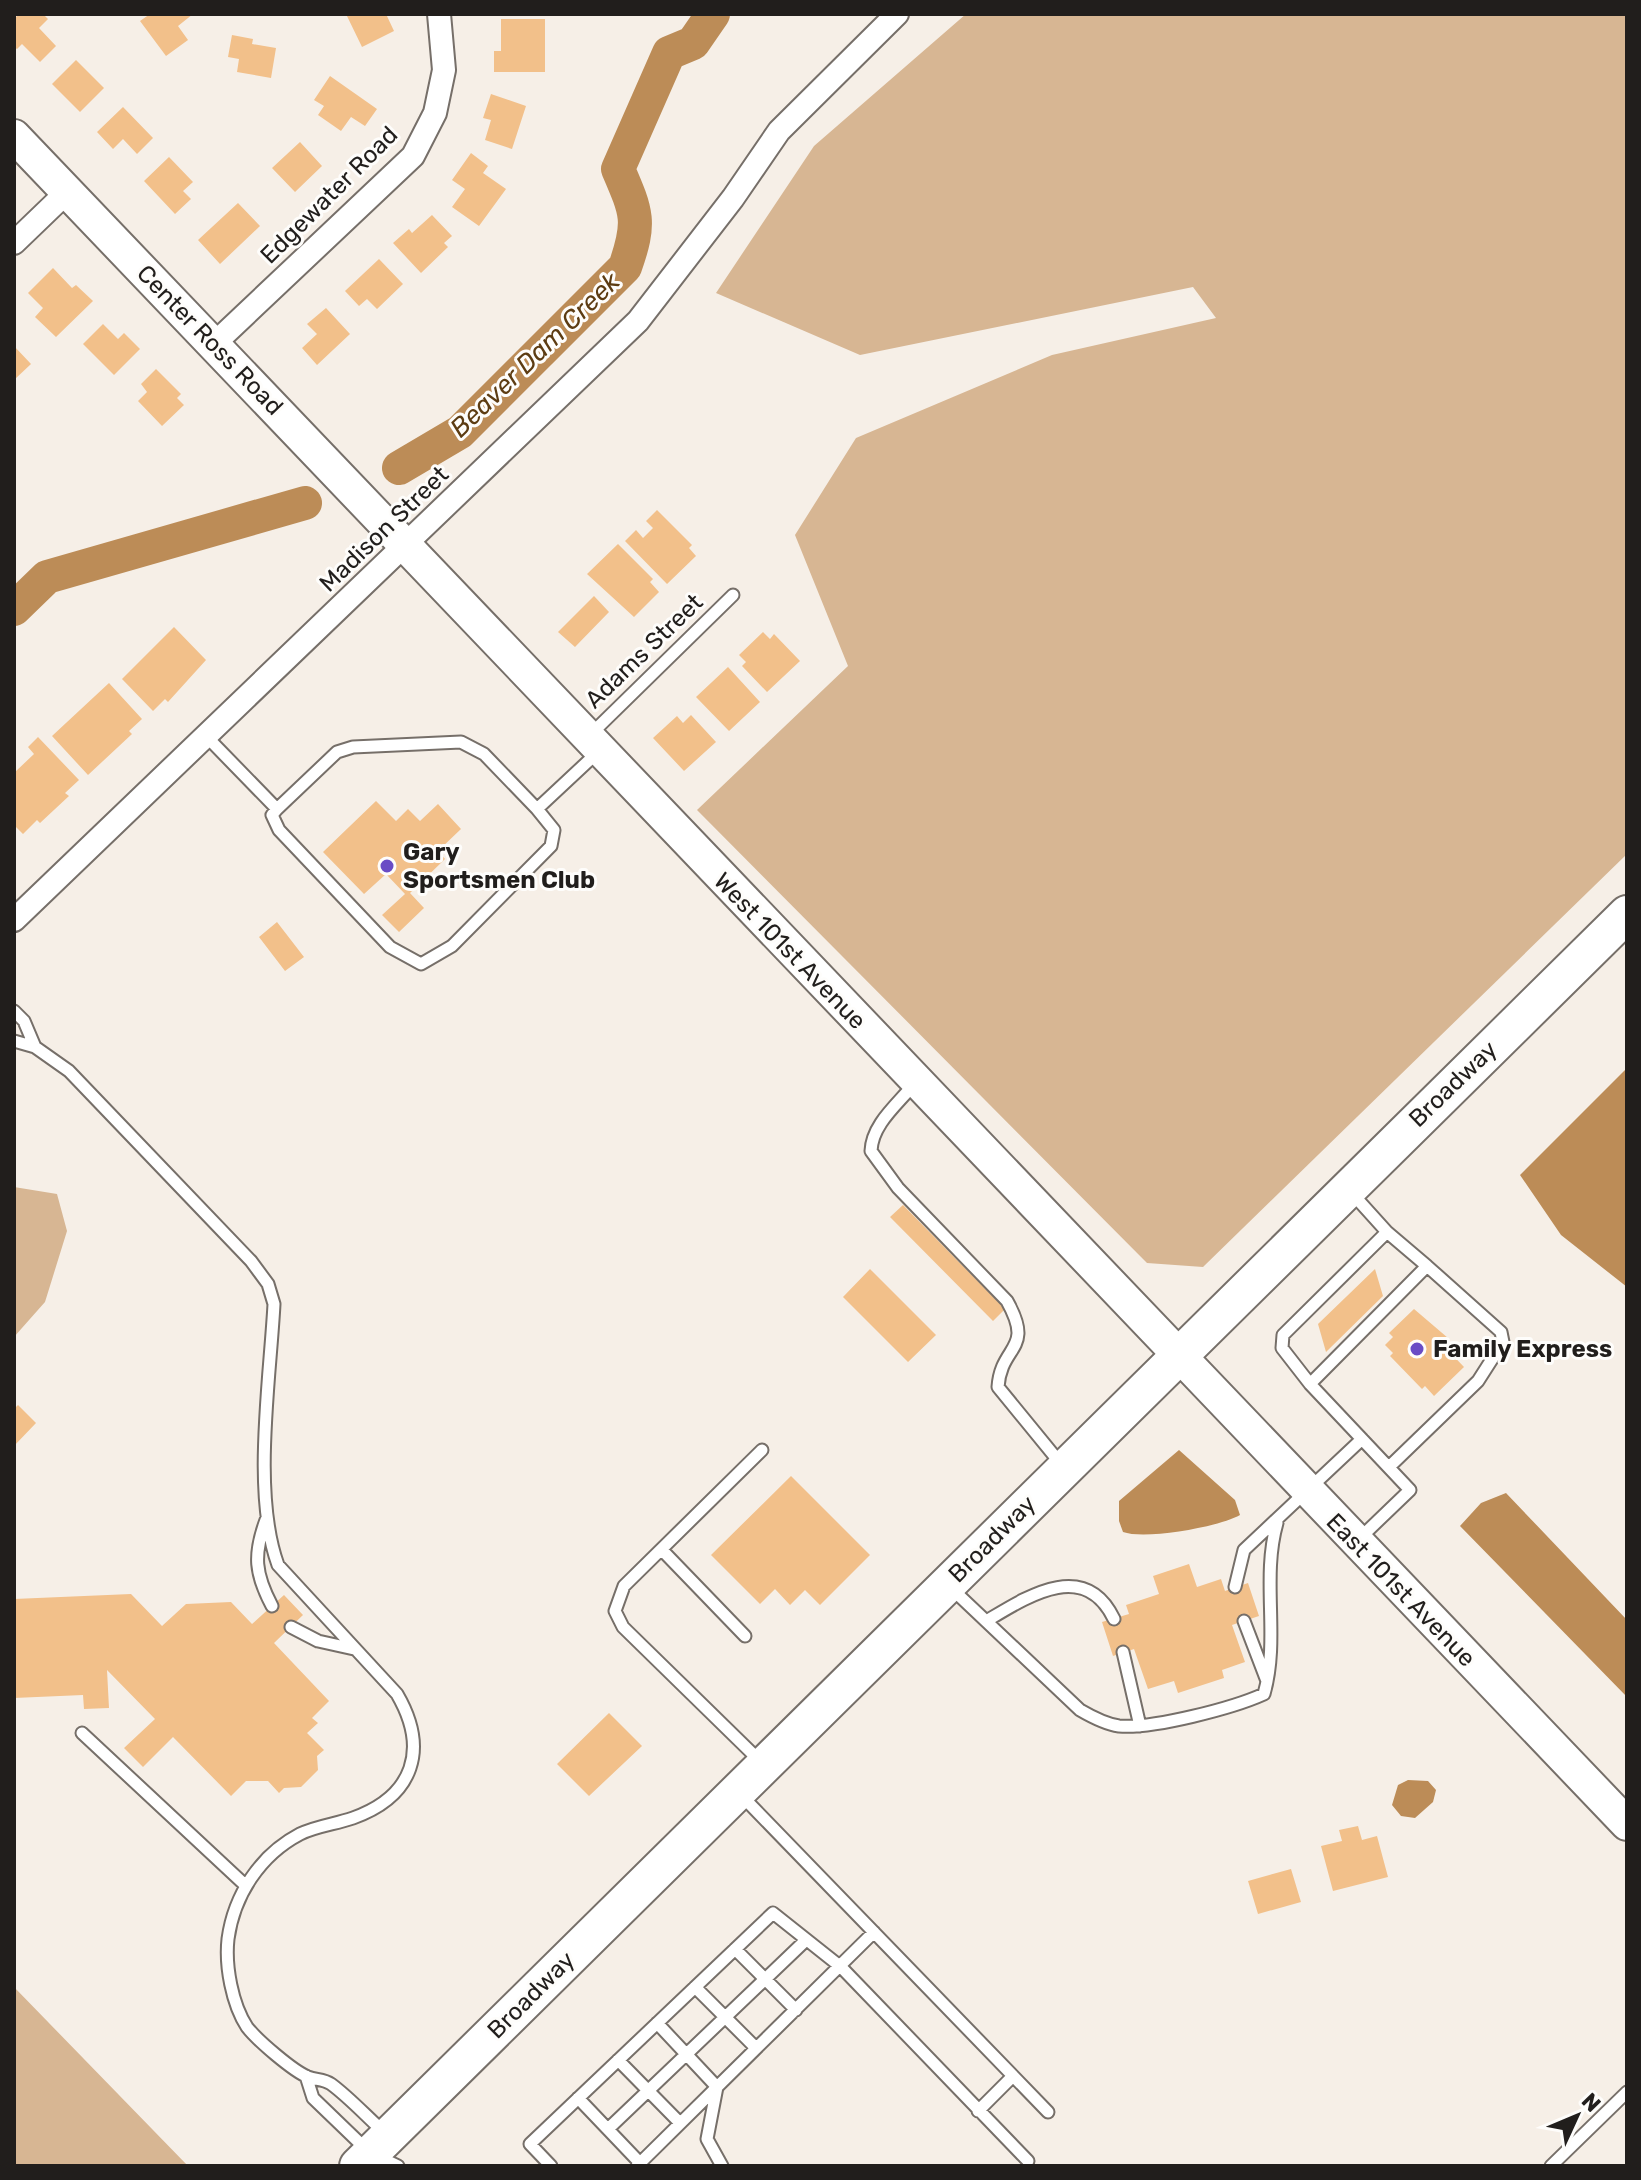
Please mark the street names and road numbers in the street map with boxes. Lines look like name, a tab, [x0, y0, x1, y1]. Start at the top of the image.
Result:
street label: Edgewater Road	[255, 121, 403, 269]
street label: Center Ross Road	[131, 259, 289, 421]
street label: Madison Street	[314, 461, 454, 597]
street label: Adams Street	[579, 588, 709, 714]
street label: West 101st Avenue	[708, 867, 872, 1035]
street label: Broadway	[1403, 1035, 1503, 1133]
street label: Broadway	[943, 1490, 1041, 1588]
street label: East 101st Avenue	[1321, 1508, 1481, 1672]
street label: Broadway	[482, 1946, 580, 2044]

